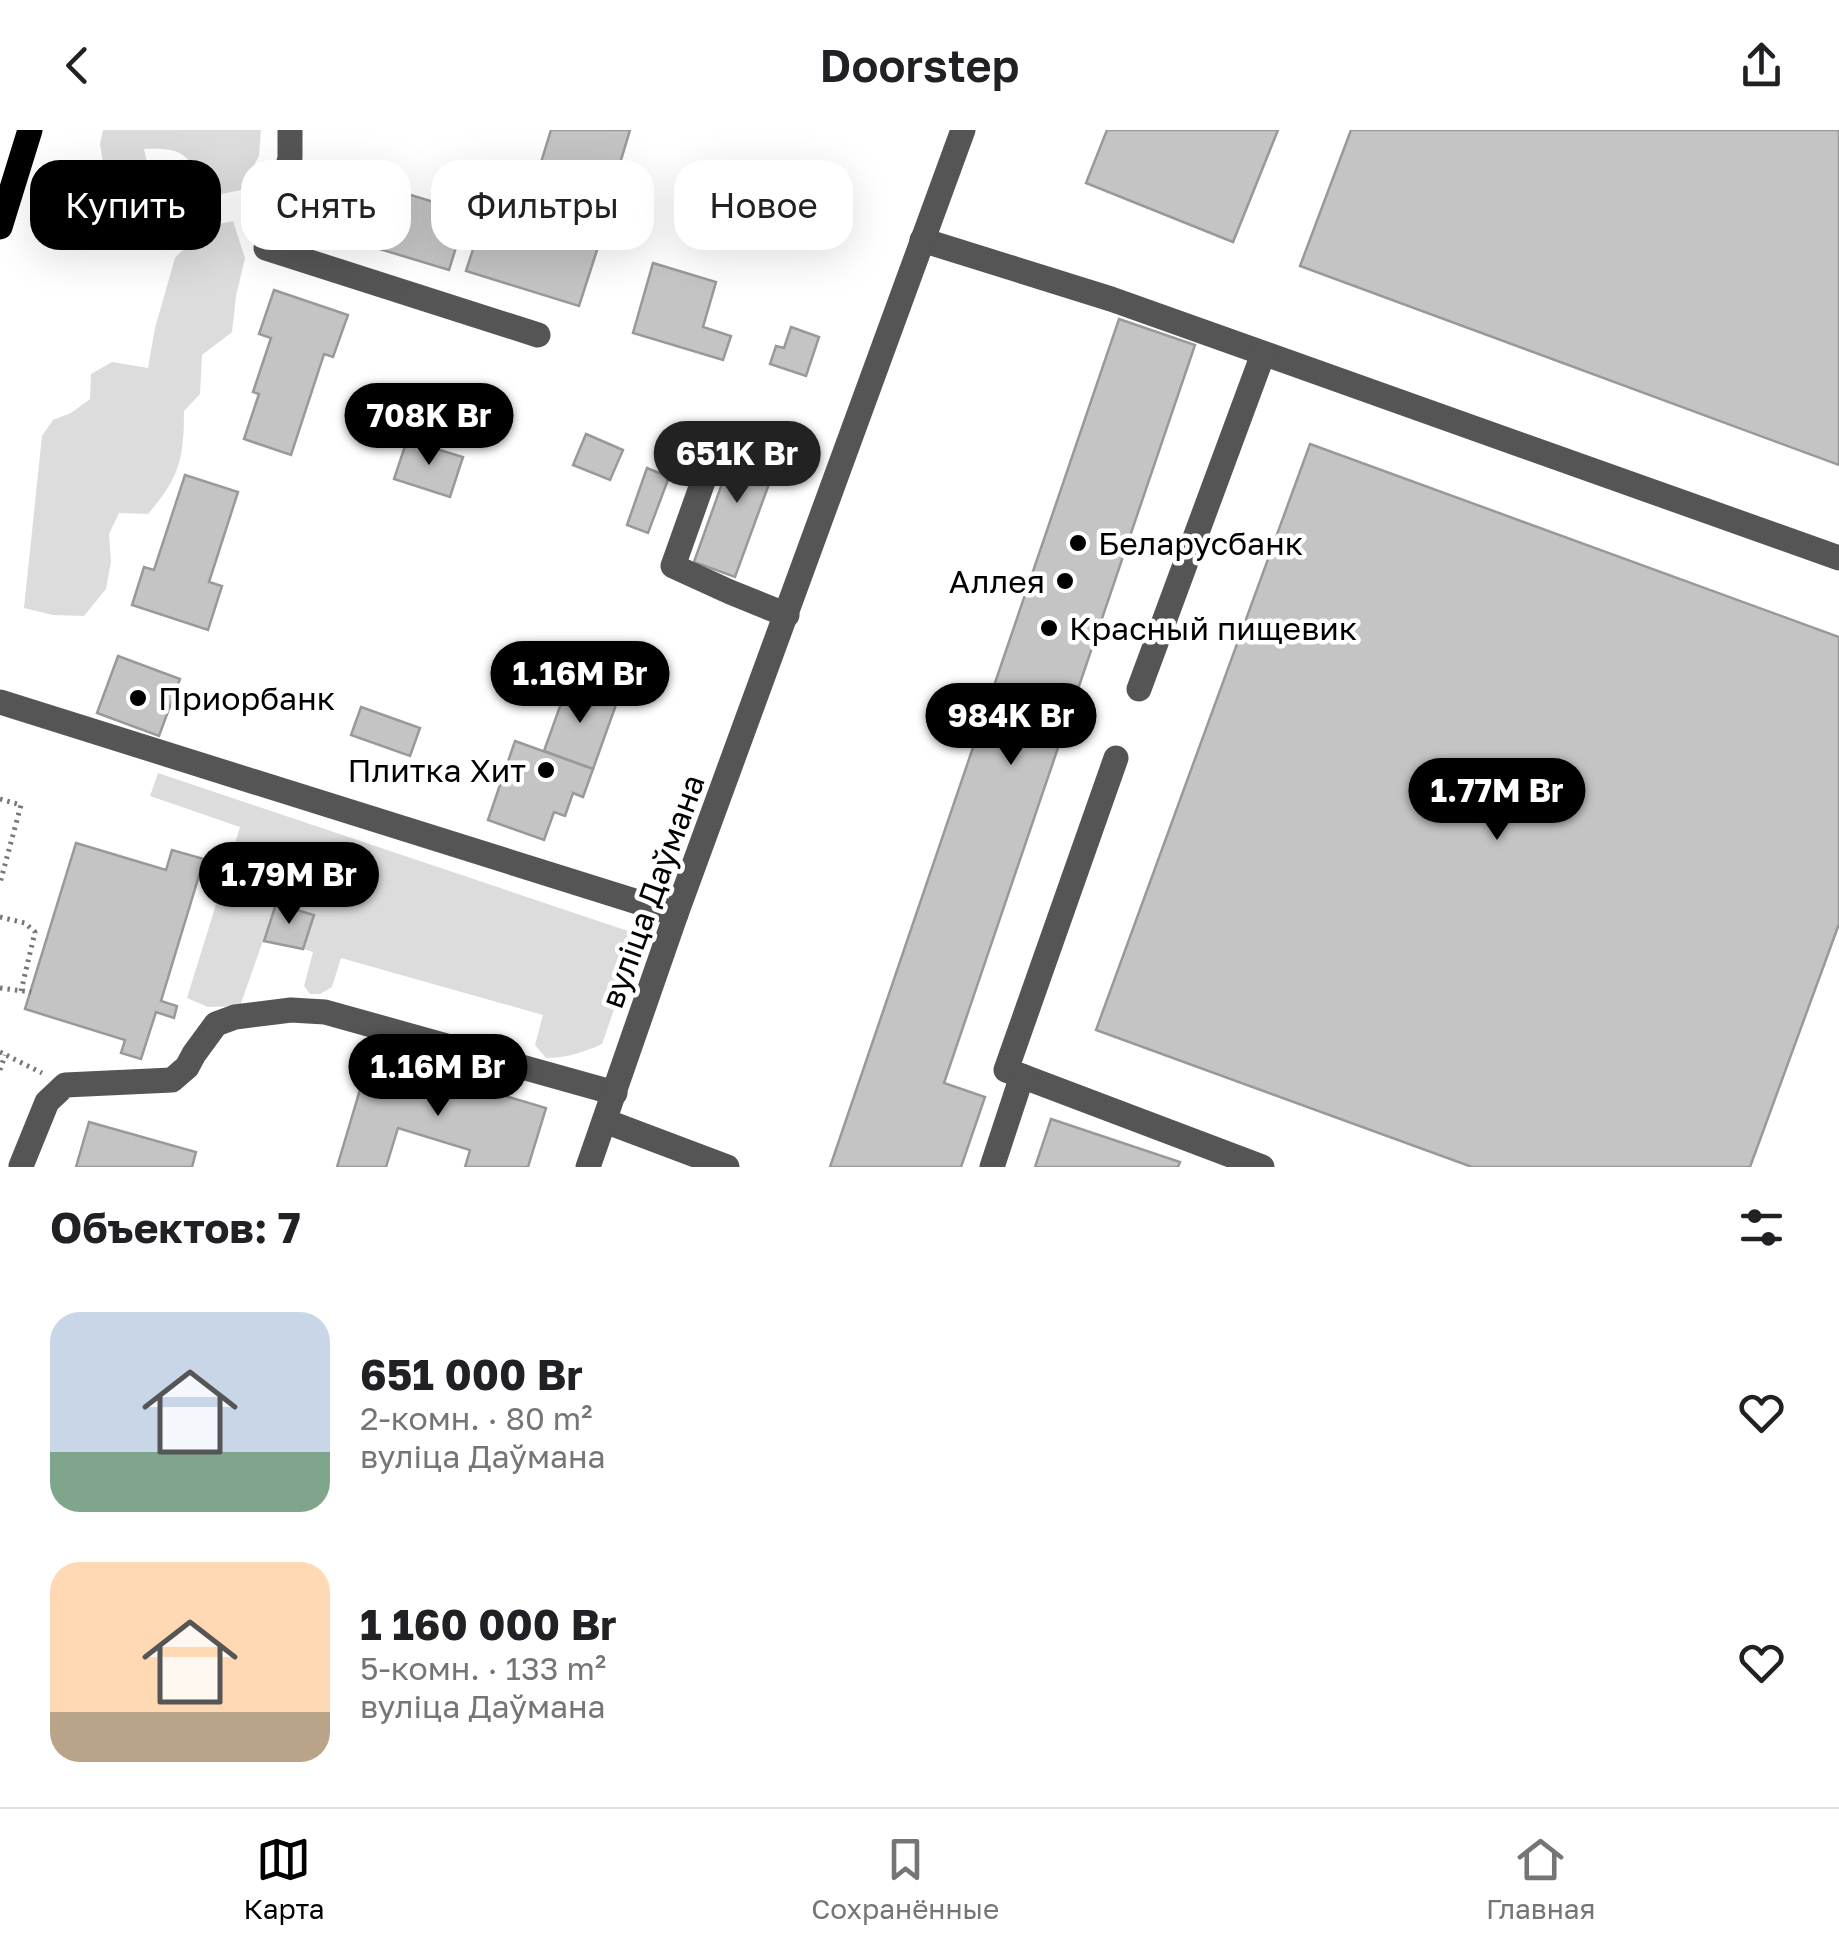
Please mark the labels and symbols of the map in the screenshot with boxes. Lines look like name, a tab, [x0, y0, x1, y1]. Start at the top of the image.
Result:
pin: 708K Br	[337, 383, 521, 468]
pin: 651K Br	[645, 421, 829, 506]
place label: Беларусбанк	[1098, 524, 1303, 562]
marker: Беларусбанк	[1067, 532, 1089, 554]
place label: Аллея	[949, 562, 1045, 600]
marker: Аллея	[1054, 570, 1076, 592]
place label: Красный пищевик	[1069, 609, 1357, 647]
marker: Красный пищевик	[1038, 617, 1060, 639]
pin: 1.16M Br	[477, 641, 683, 726]
place label: Приорбанк	[158, 679, 335, 717]
pin: 984K Br	[919, 683, 1103, 768]
marker: Приорбанк	[127, 687, 149, 709]
place label: Плитка Хит	[348, 751, 526, 789]
pin: 1.77M Br	[1394, 758, 1600, 843]
marker: Плитка Хит	[535, 759, 557, 781]
street label: вуліца Даўмана	[592, 769, 712, 1013]
pin: 1.79M Br	[186, 842, 392, 927]
pin: 1.16M Br	[335, 1034, 541, 1119]

